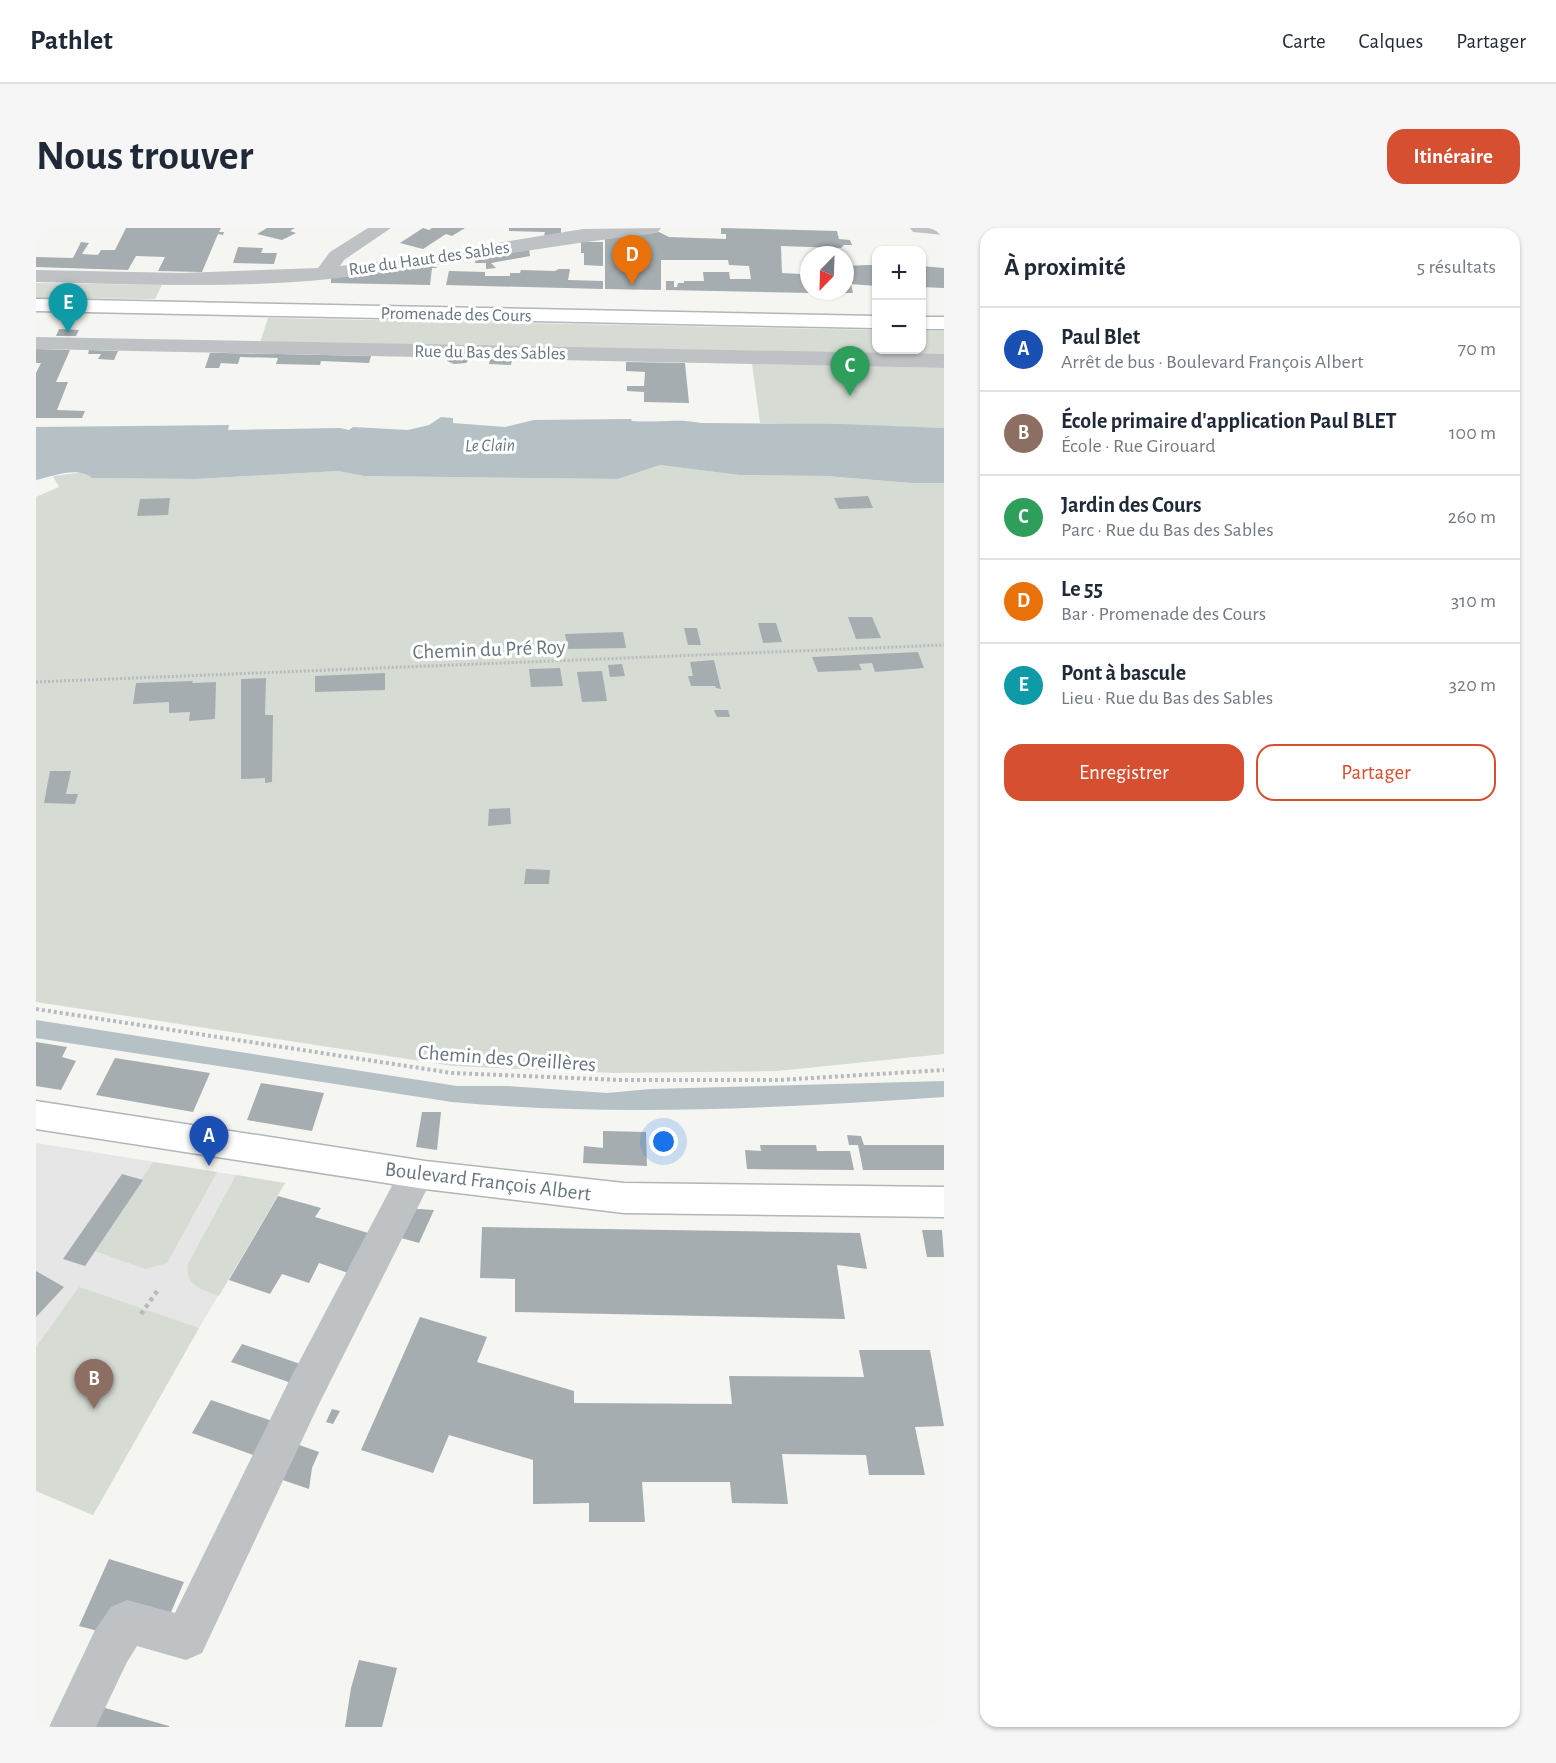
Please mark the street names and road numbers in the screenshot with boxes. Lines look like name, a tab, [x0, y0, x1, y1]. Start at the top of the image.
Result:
street label: Rue du Haut des Sables	[348, 239, 511, 279]
street label: Promenade des Cours	[380, 305, 532, 325]
street label: Rue du Bas des Sables	[414, 343, 566, 363]
street label: Chemin du Pré Roy	[412, 636, 566, 663]
street label: Chemin des Oreillères	[417, 1042, 597, 1075]
street label: Boulevard François Albert	[384, 1158, 592, 1205]

